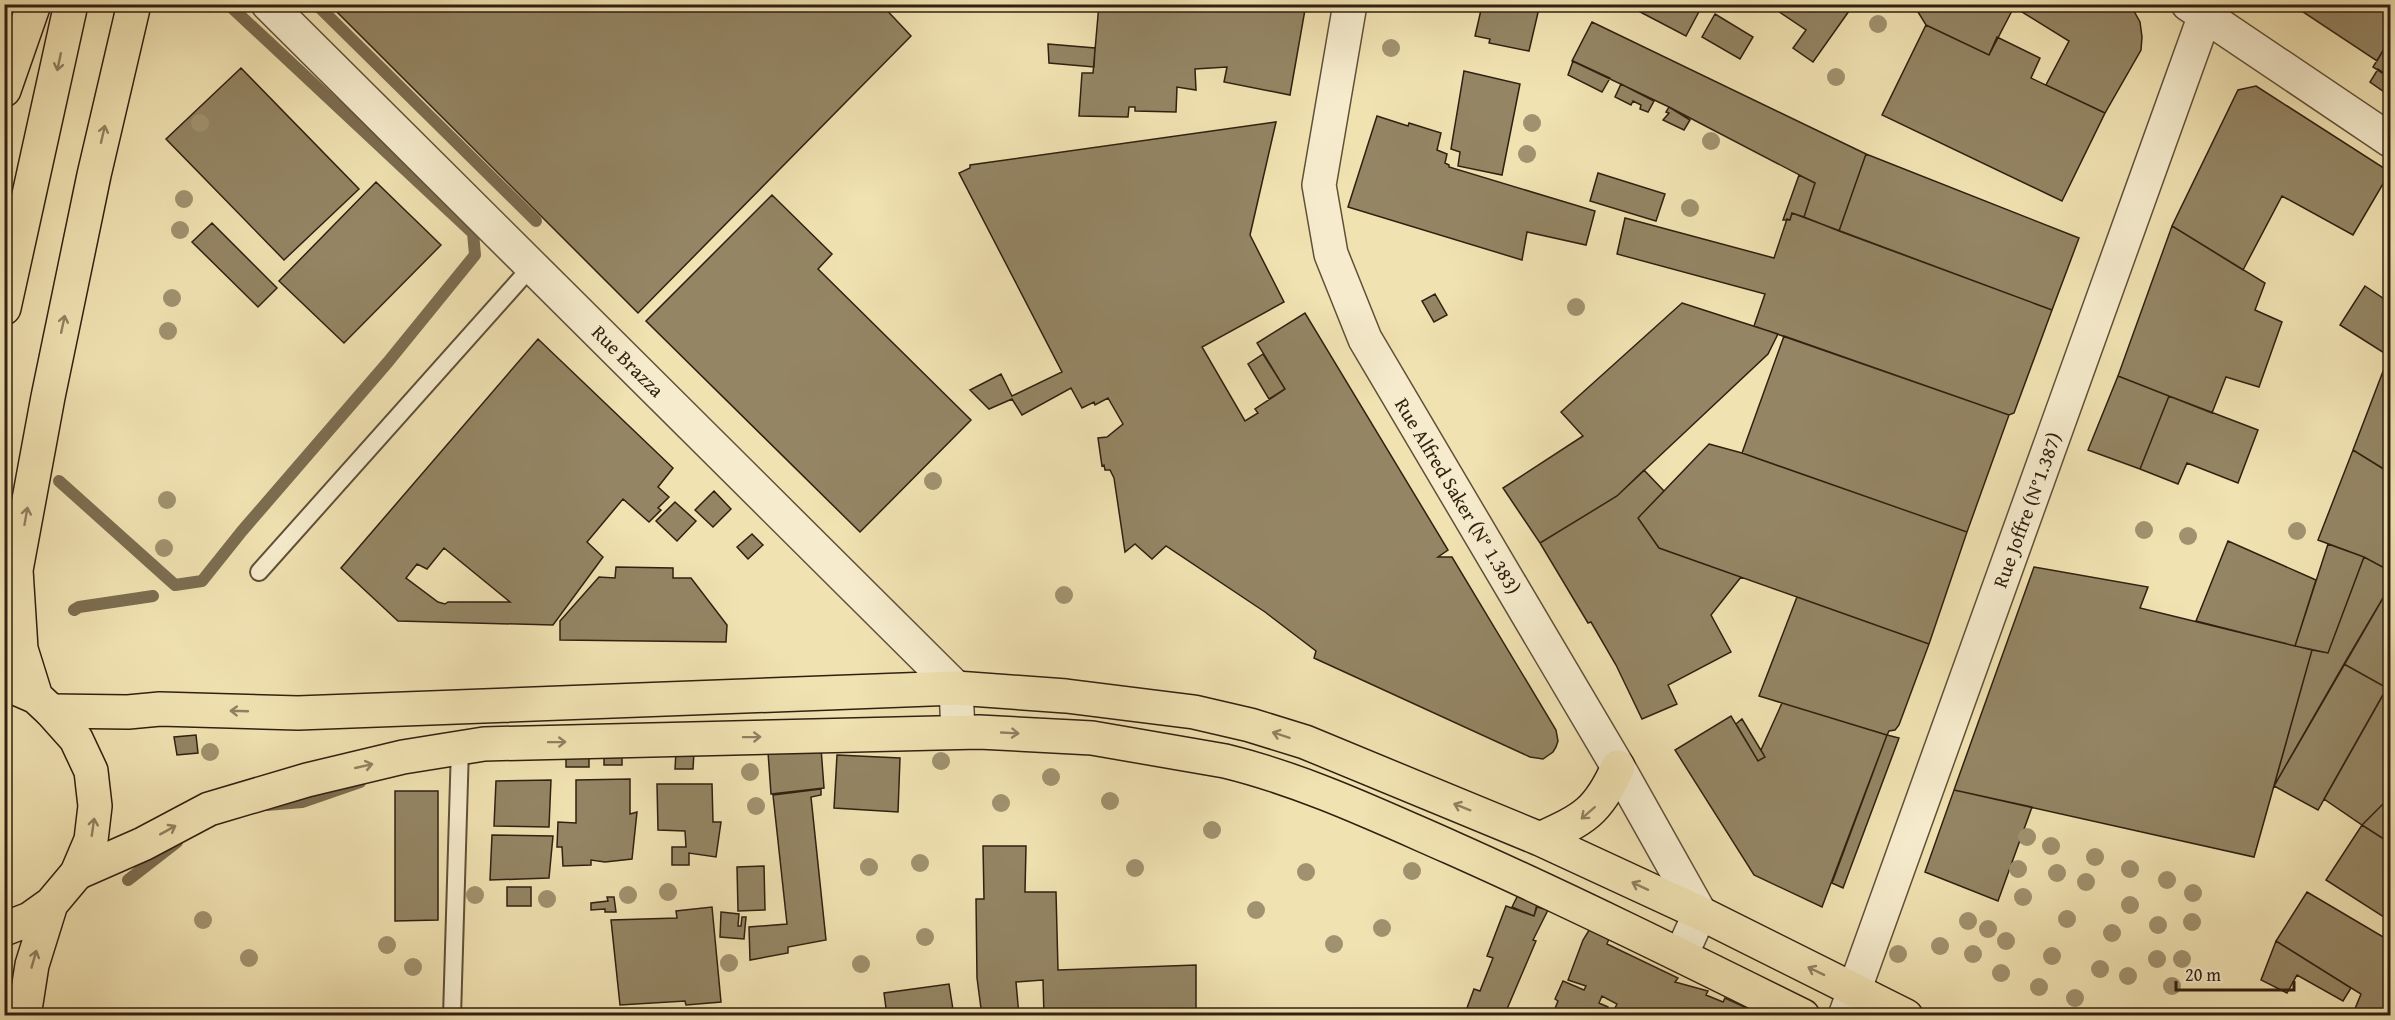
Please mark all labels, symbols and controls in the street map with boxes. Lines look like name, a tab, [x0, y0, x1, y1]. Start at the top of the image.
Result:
one-way arrow	[53, 51, 64, 71]
one-way arrow	[98, 125, 110, 144]
one-way arrow	[57, 315, 69, 334]
street label: Rue Brazza	[586, 318, 671, 404]
street label: Rue Alfred Saker (N° 1.383)	[1388, 392, 1529, 599]
street label: Rue Joffre (N°1.387)	[1985, 428, 2068, 592]
one-way arrow	[21, 507, 32, 526]
one-way arrow	[230, 706, 250, 717]
one-way arrow	[999, 728, 1019, 739]
one-way arrow	[1272, 729, 1291, 740]
one-way arrow	[741, 731, 761, 743]
one-way arrow	[546, 736, 566, 748]
one-way arrow	[354, 760, 373, 772]
one-way arrow	[1453, 801, 1472, 812]
one-way arrow	[1580, 806, 1596, 819]
one-way arrow	[87, 818, 98, 837]
one-way arrow	[159, 824, 176, 836]
one-way arrow	[1632, 879, 1650, 891]
one-way arrow	[29, 950, 40, 969]
scale bar	[2176, 954, 2294, 992]
text: 20 m	[2185, 961, 2221, 988]
one-way arrow	[1807, 964, 1825, 976]

